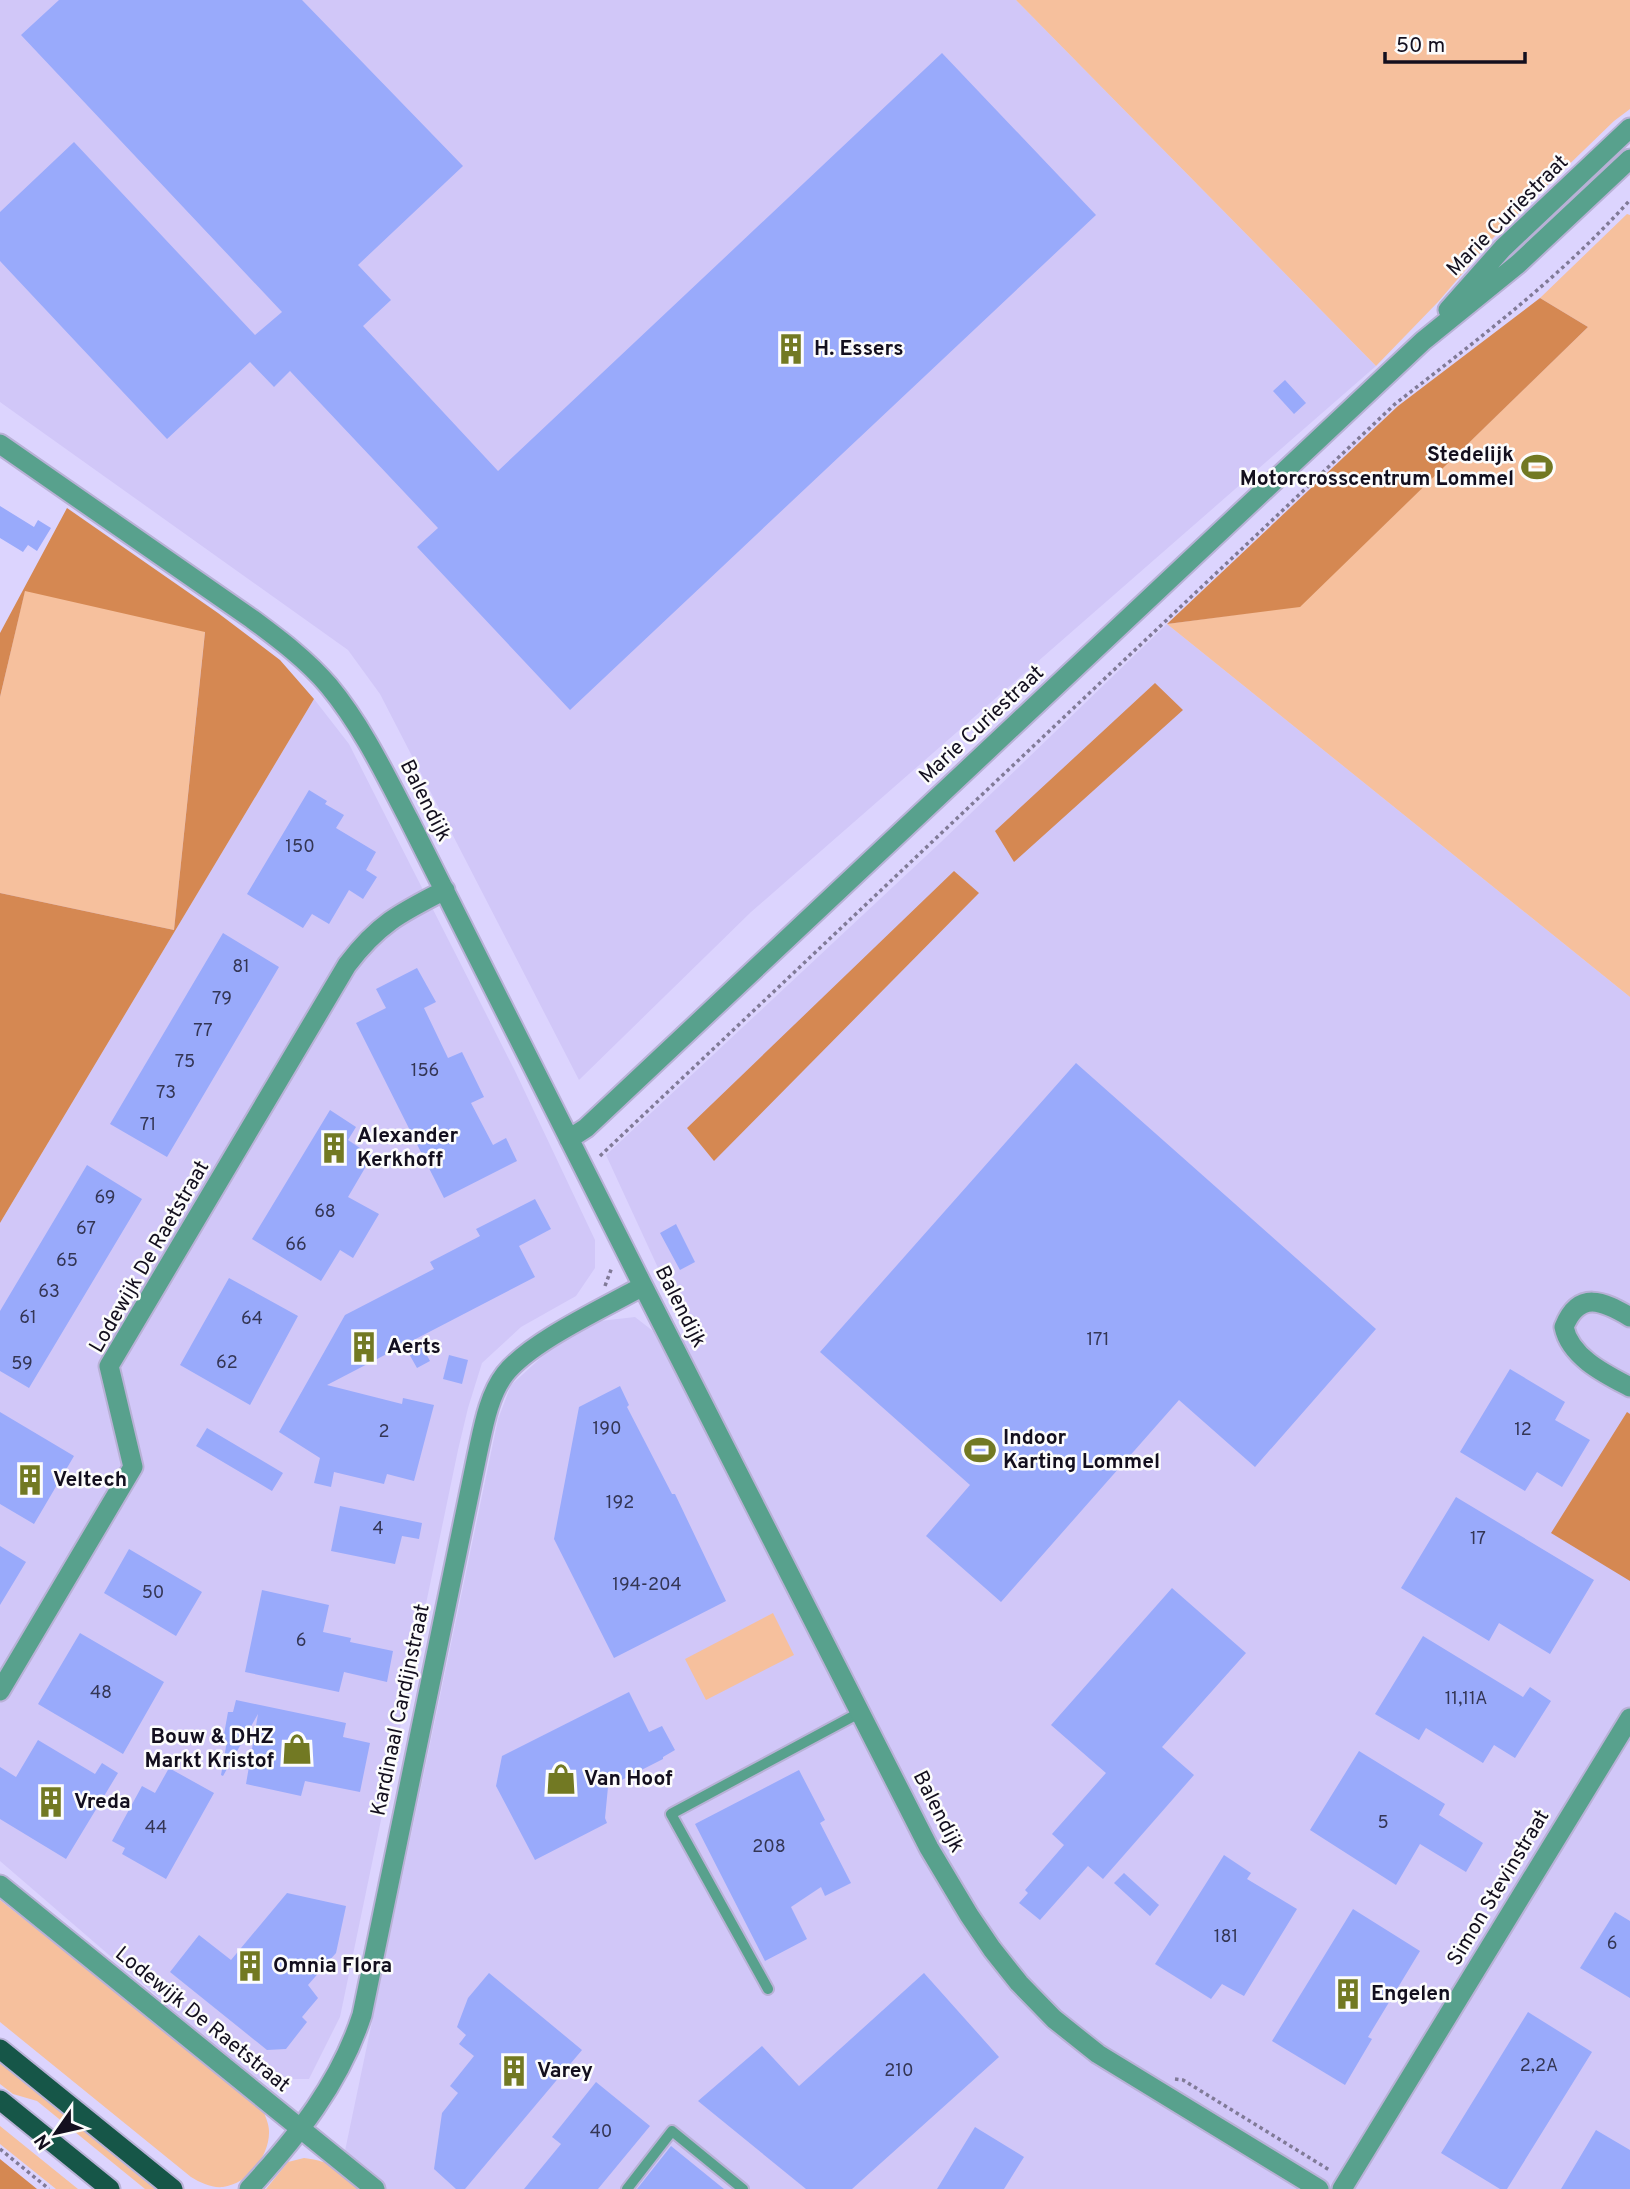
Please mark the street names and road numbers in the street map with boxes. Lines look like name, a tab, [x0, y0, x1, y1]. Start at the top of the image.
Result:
street label: Marie Curiestraat	[1441, 149, 1575, 283]
street label: Marie Curiestraat	[914, 660, 1050, 790]
street label: Balendijk	[393, 755, 457, 847]
street label: Lodewijk De Raetstraat	[84, 1156, 216, 1358]
street label: Balendijk	[648, 1261, 712, 1353]
street label: Kardinaal Cardijnstraat	[365, 1602, 437, 1818]
street label: Balendijk	[906, 1766, 970, 1858]
street label: Simon Stevinstraat	[1442, 1805, 1556, 1971]
street label: Lodewijk De Raetstraat	[109, 1941, 295, 2099]

